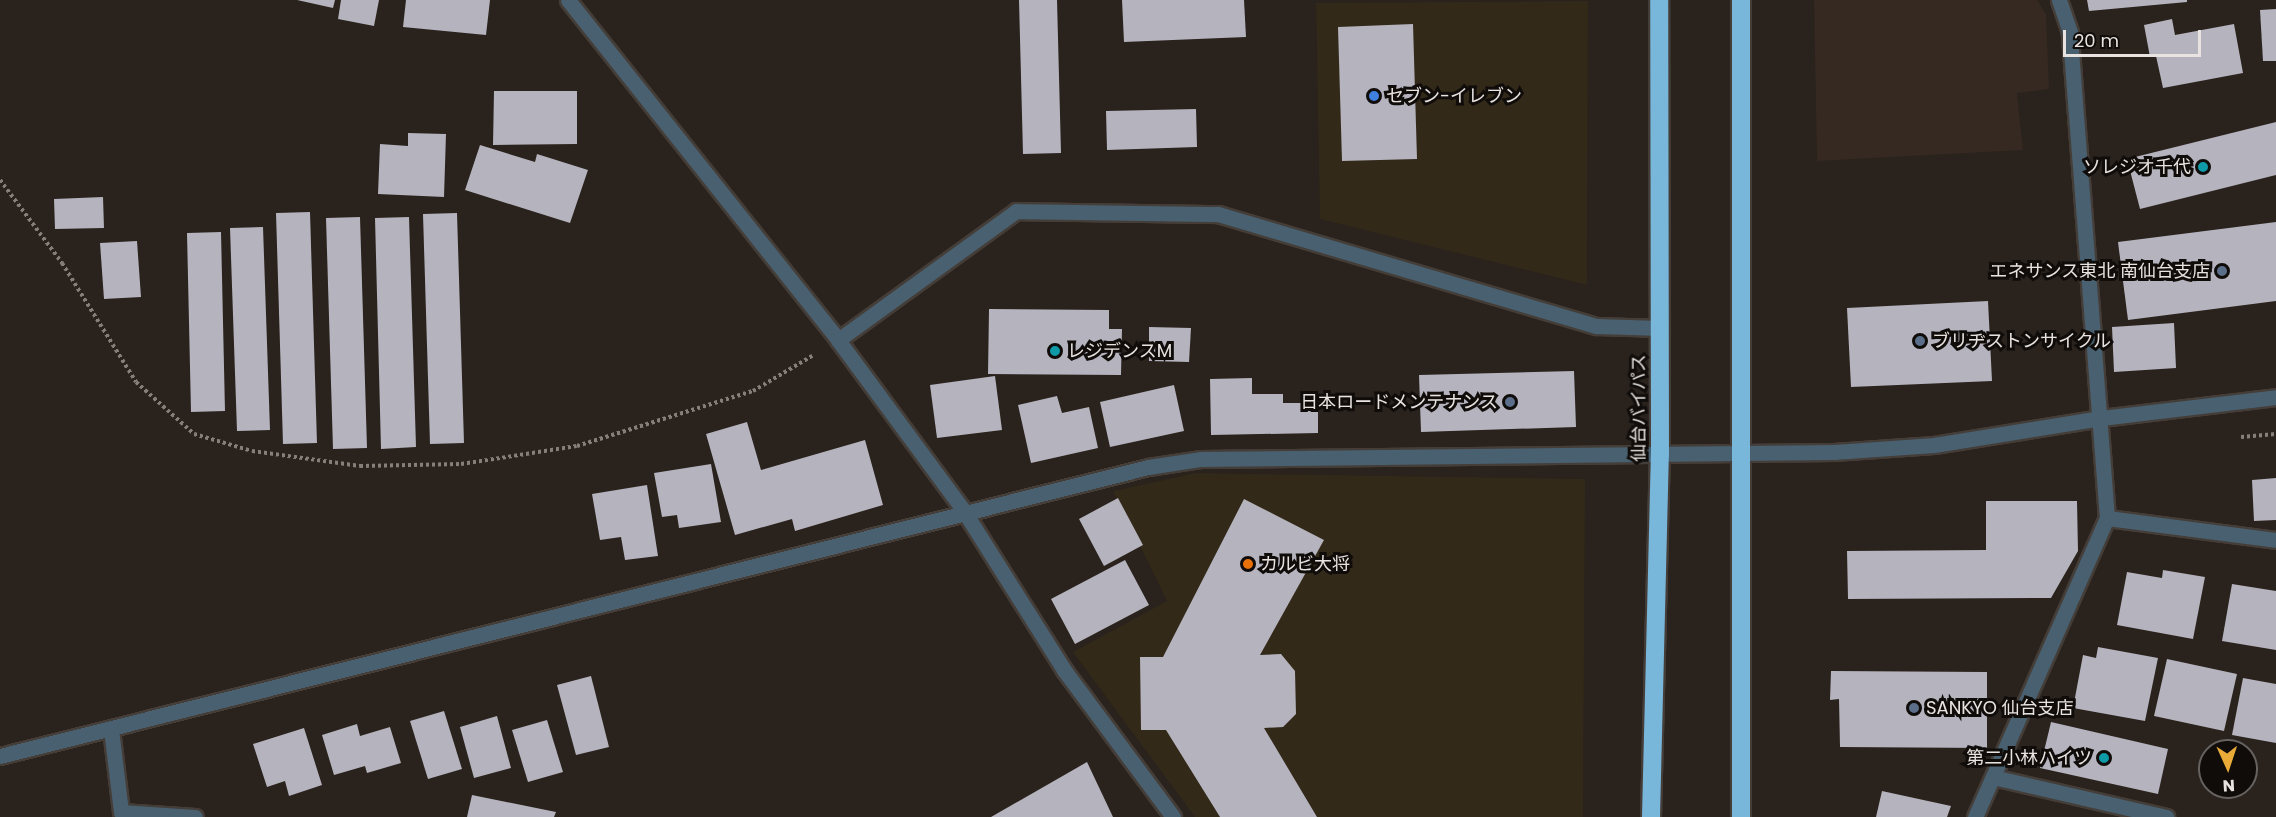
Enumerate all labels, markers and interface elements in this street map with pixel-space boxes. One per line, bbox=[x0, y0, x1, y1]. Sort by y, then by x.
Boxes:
scale bar bbox=[2066, 18, 2204, 56]
text: 20 m bbox=[2074, 28, 2119, 53]
place label: セブン-イレブン bbox=[1386, 85, 1522, 107]
marker: セブン-イレブン bbox=[1367, 89, 1381, 103]
place label: ソレジオ千代 bbox=[2083, 156, 2191, 178]
marker: ソレジオ千代 bbox=[2196, 160, 2210, 174]
place label: エネサンス東北 南仙台支店 bbox=[1989, 260, 2210, 282]
marker: エネサンス東北 南仙台支店 bbox=[2215, 264, 2229, 278]
place label: ブリヂストンサイクル bbox=[1932, 330, 2112, 352]
marker: ブリヂストンサイクル bbox=[1913, 334, 1927, 348]
place label: レジデンスM bbox=[1067, 340, 1172, 362]
marker: レジデンスM bbox=[1048, 344, 1062, 358]
street label: 仙台バイパス bbox=[1628, 354, 1650, 462]
place label: 日本ロードメンテナンス bbox=[1300, 391, 1498, 413]
marker: 日本ロードメンテナンス bbox=[1503, 395, 1517, 409]
place label: カルビ大将 bbox=[1260, 553, 1350, 575]
marker: カルビ大将 bbox=[1241, 557, 1255, 571]
place label: SANKYO 仙台支店 bbox=[1926, 697, 2074, 719]
marker: SANKYO 仙台支店 bbox=[1907, 701, 1921, 715]
north arrow bbox=[2198, 739, 2258, 799]
place label: 第二小林ハイツ bbox=[1966, 747, 2092, 769]
marker: 第二小林ハイツ bbox=[2097, 751, 2111, 765]
text: N bbox=[2222, 774, 2235, 797]

